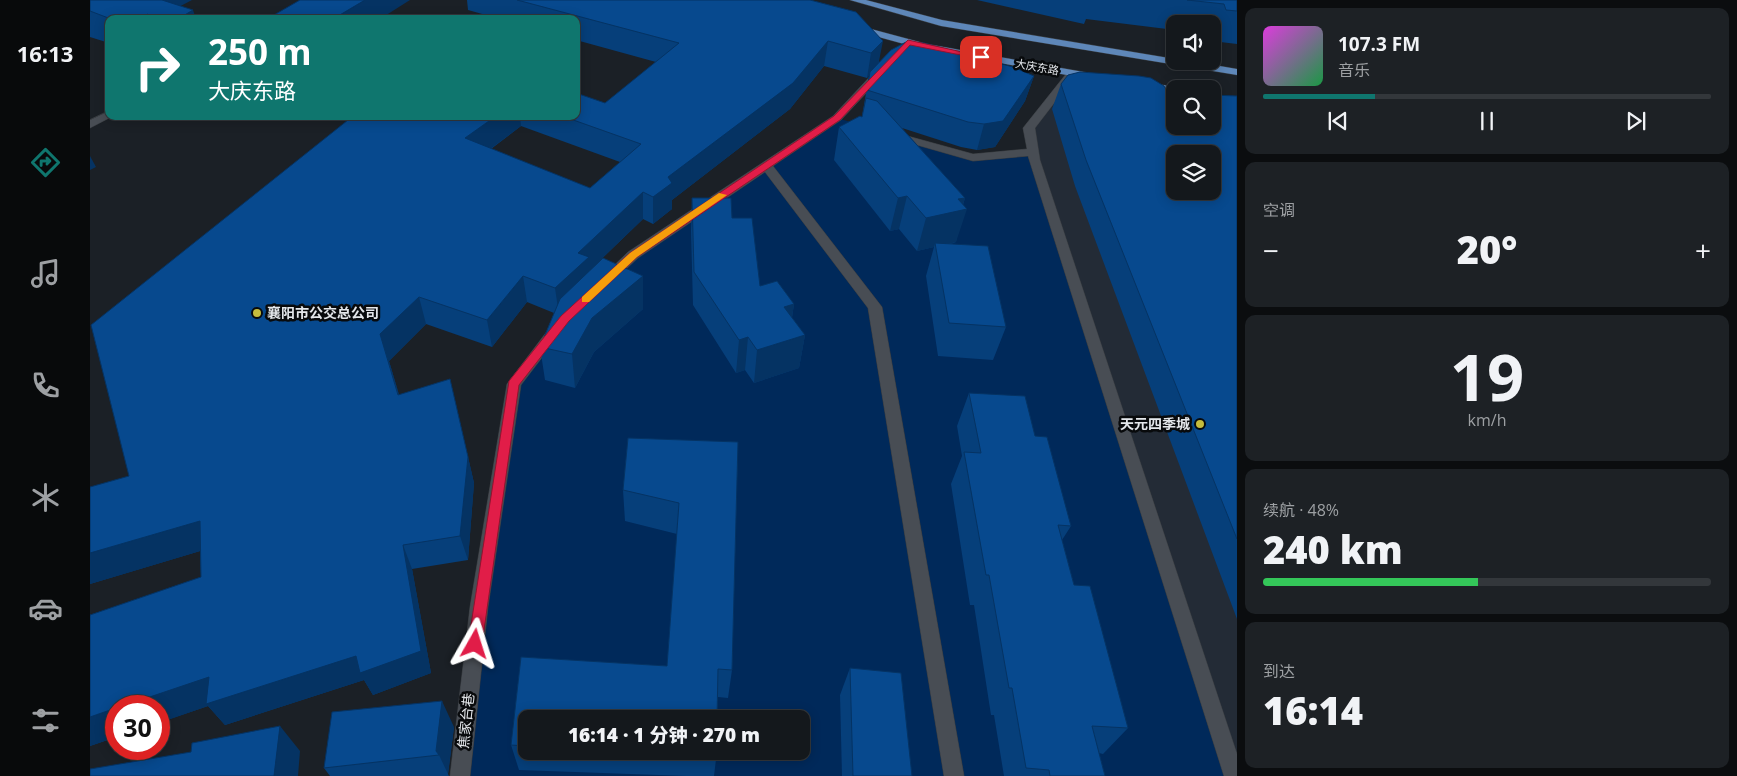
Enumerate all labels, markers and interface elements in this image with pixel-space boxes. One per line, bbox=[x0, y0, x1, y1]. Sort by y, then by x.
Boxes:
map controls bbox=[1166, 15, 1221, 200]
button: sound bbox=[1166, 15, 1221, 70]
text: 250 m bbox=[208, 28, 312, 75]
text: 107.3 FM bbox=[1338, 31, 1420, 57]
icon: right bbox=[125, 35, 190, 100]
pin bbox=[960, 36, 1002, 78]
text: 16:13 bbox=[17, 38, 73, 68]
icon: arrive bbox=[967, 43, 995, 71]
street label: 大庆东路 bbox=[1014, 55, 1060, 78]
text: 音乐 bbox=[1338, 59, 1370, 81]
text: 大庆东路 bbox=[208, 75, 296, 105]
button: search bbox=[1166, 80, 1221, 135]
icon: previous bbox=[1324, 107, 1352, 135]
icon: pause bbox=[1473, 107, 1501, 135]
icon: next bbox=[1622, 107, 1650, 135]
icon: directions bbox=[28, 145, 63, 180]
button: layers bbox=[1166, 145, 1221, 200]
text: 空调 bbox=[1263, 199, 1295, 221]
text: 20° bbox=[1457, 223, 1517, 275]
text: − bbox=[1263, 231, 1279, 269]
text: + bbox=[1695, 231, 1711, 269]
icon: music bbox=[28, 256, 63, 291]
place label: 襄阳市公交总公司 bbox=[267, 303, 379, 322]
marker: 襄阳市公交总公司 bbox=[251, 307, 263, 319]
text: 19 bbox=[1450, 332, 1524, 420]
icon: phone bbox=[28, 368, 63, 403]
text: km/h bbox=[1468, 409, 1506, 431]
place label: 天元四季城 bbox=[1120, 414, 1190, 433]
marker: 天元四季城 bbox=[1194, 418, 1206, 430]
icon: climate bbox=[28, 480, 63, 515]
text: 续航 · 48% bbox=[1263, 499, 1339, 521]
text: 240 km bbox=[1263, 523, 1403, 575]
icon: car bbox=[28, 591, 63, 626]
position arrow bbox=[448, 617, 500, 669]
text: 到达 bbox=[1263, 660, 1295, 682]
text: 16:14 bbox=[1263, 684, 1363, 736]
street label: 焦家台巷 bbox=[453, 692, 478, 750]
speed limit sign: 30 bbox=[105, 695, 170, 760]
icon: filters bbox=[28, 703, 63, 738]
text: 16:14 · 1 分钟 · 270 m bbox=[568, 722, 760, 748]

